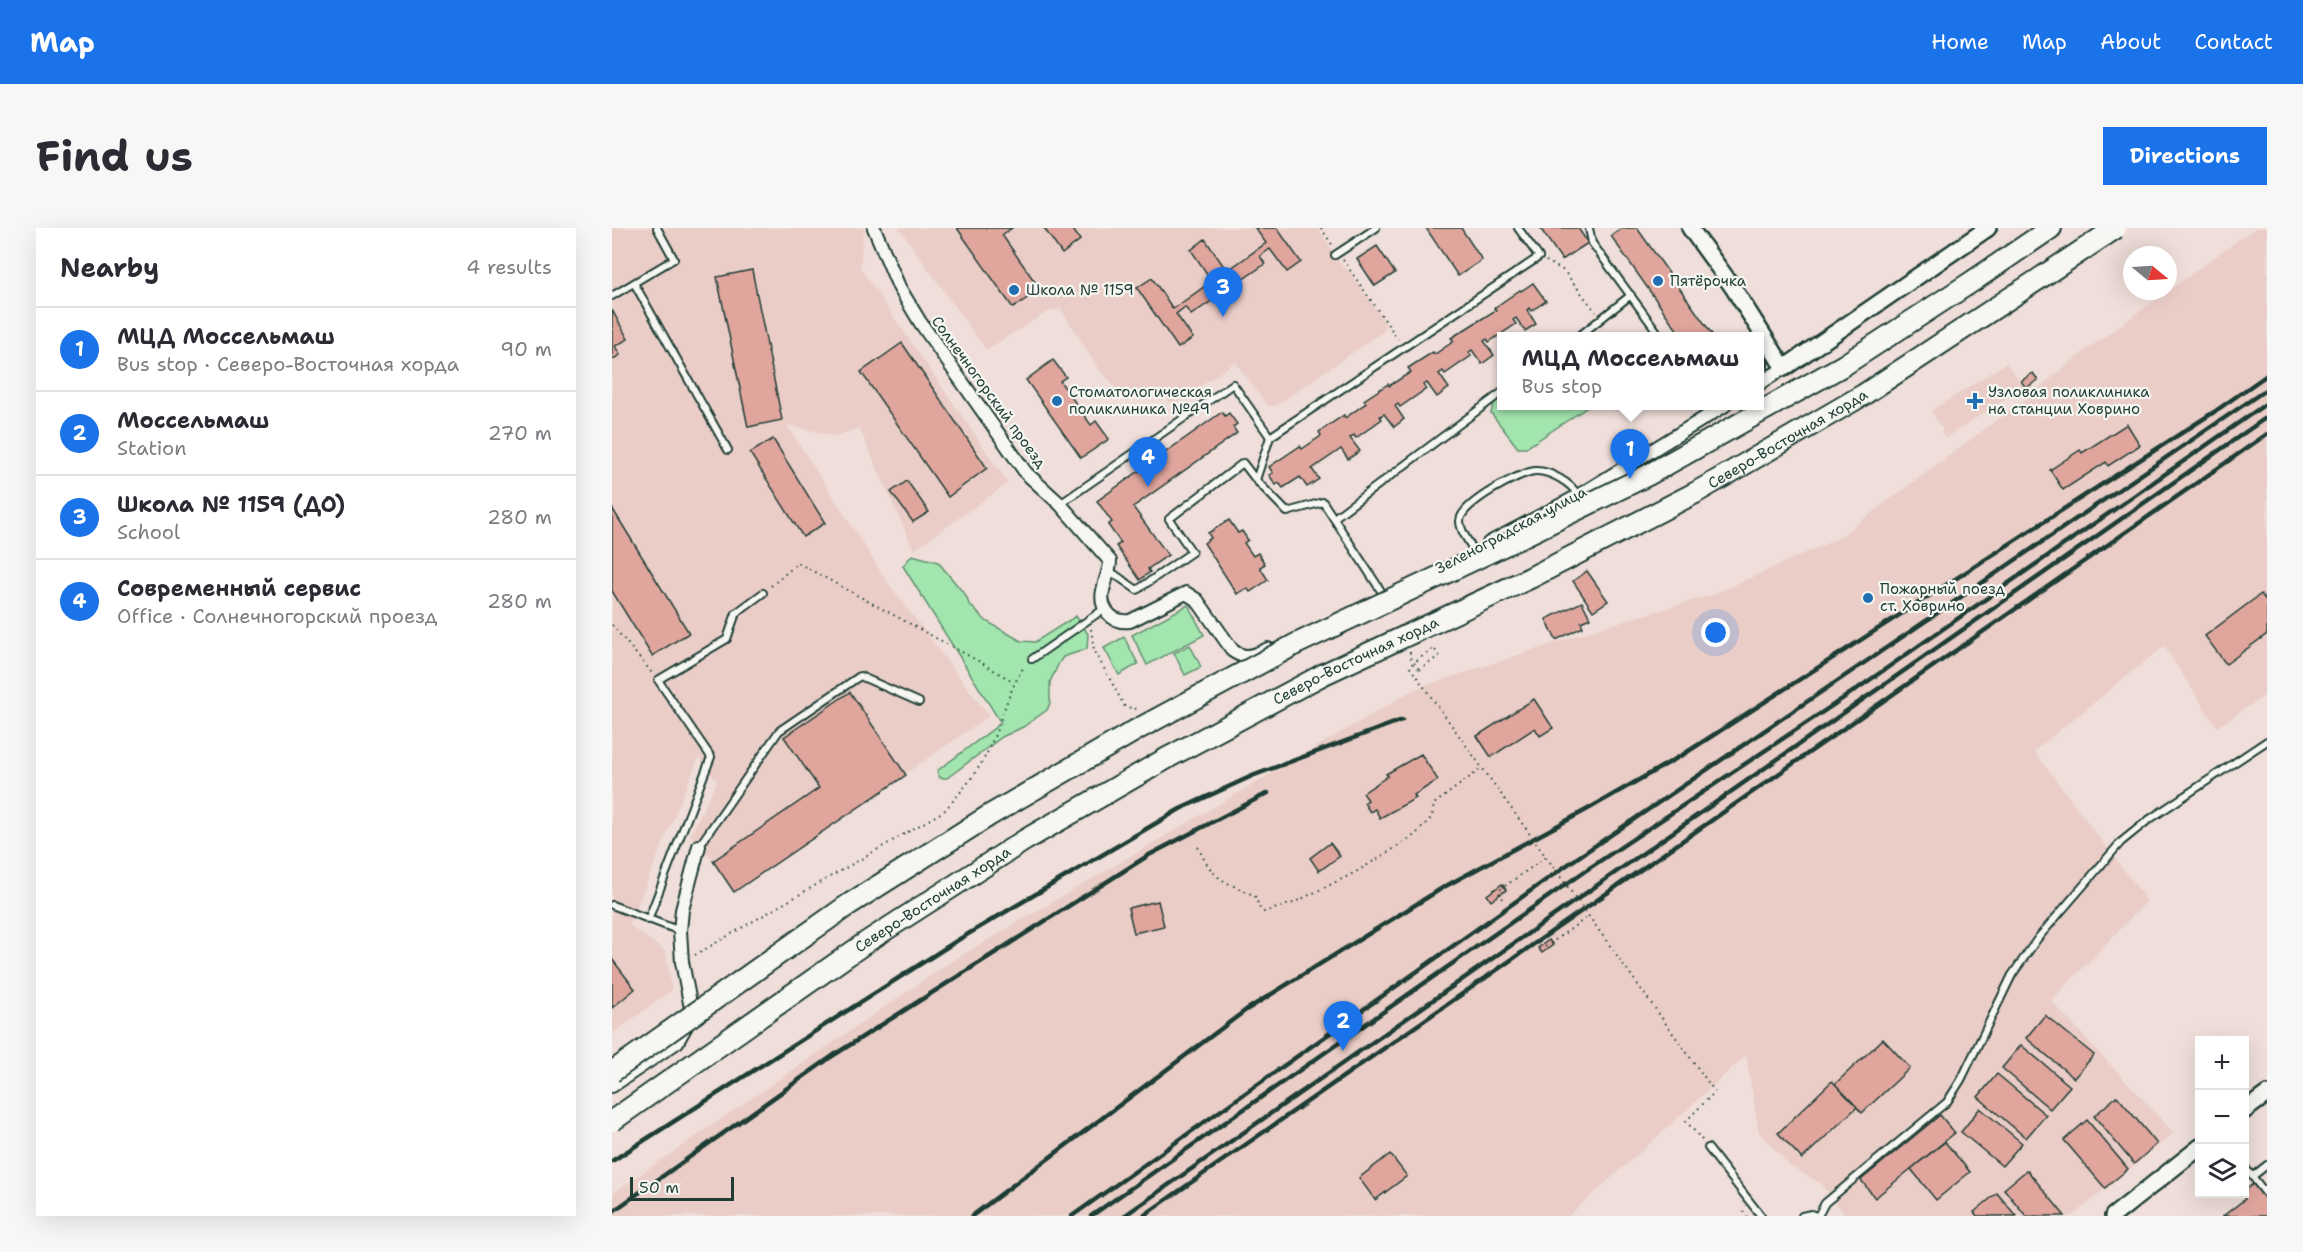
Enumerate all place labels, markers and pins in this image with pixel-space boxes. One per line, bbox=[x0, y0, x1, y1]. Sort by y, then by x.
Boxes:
pin: 3 bbox=[1204, 268, 1242, 317]
place label: Пятёрочка bbox=[1670, 271, 1747, 291]
marker: Пятёрочка bbox=[1651, 274, 1665, 288]
place label: Школа № 1159 bbox=[1026, 280, 1134, 300]
marker: Школа № 1159 bbox=[1007, 283, 1021, 297]
place label: Стоматологическая поликлиника №49 bbox=[1069, 382, 1212, 419]
place label: Узловая поликлиника на станции Ховрино bbox=[1988, 382, 2150, 419]
marker: Узловая поликлиника на станции Ховрино bbox=[1966, 392, 1984, 410]
marker: Стоматологическая поликлиника №49 bbox=[1050, 394, 1064, 408]
pin: 1 bbox=[1610, 430, 1650, 479]
pin: 4 bbox=[1128, 438, 1168, 487]
place label: Пожарный поезд ст. Ховрино bbox=[1880, 579, 2006, 616]
marker: Пожарный поезд ст. Ховрино bbox=[1861, 591, 1875, 605]
pin: 2 bbox=[1324, 1002, 1362, 1051]

